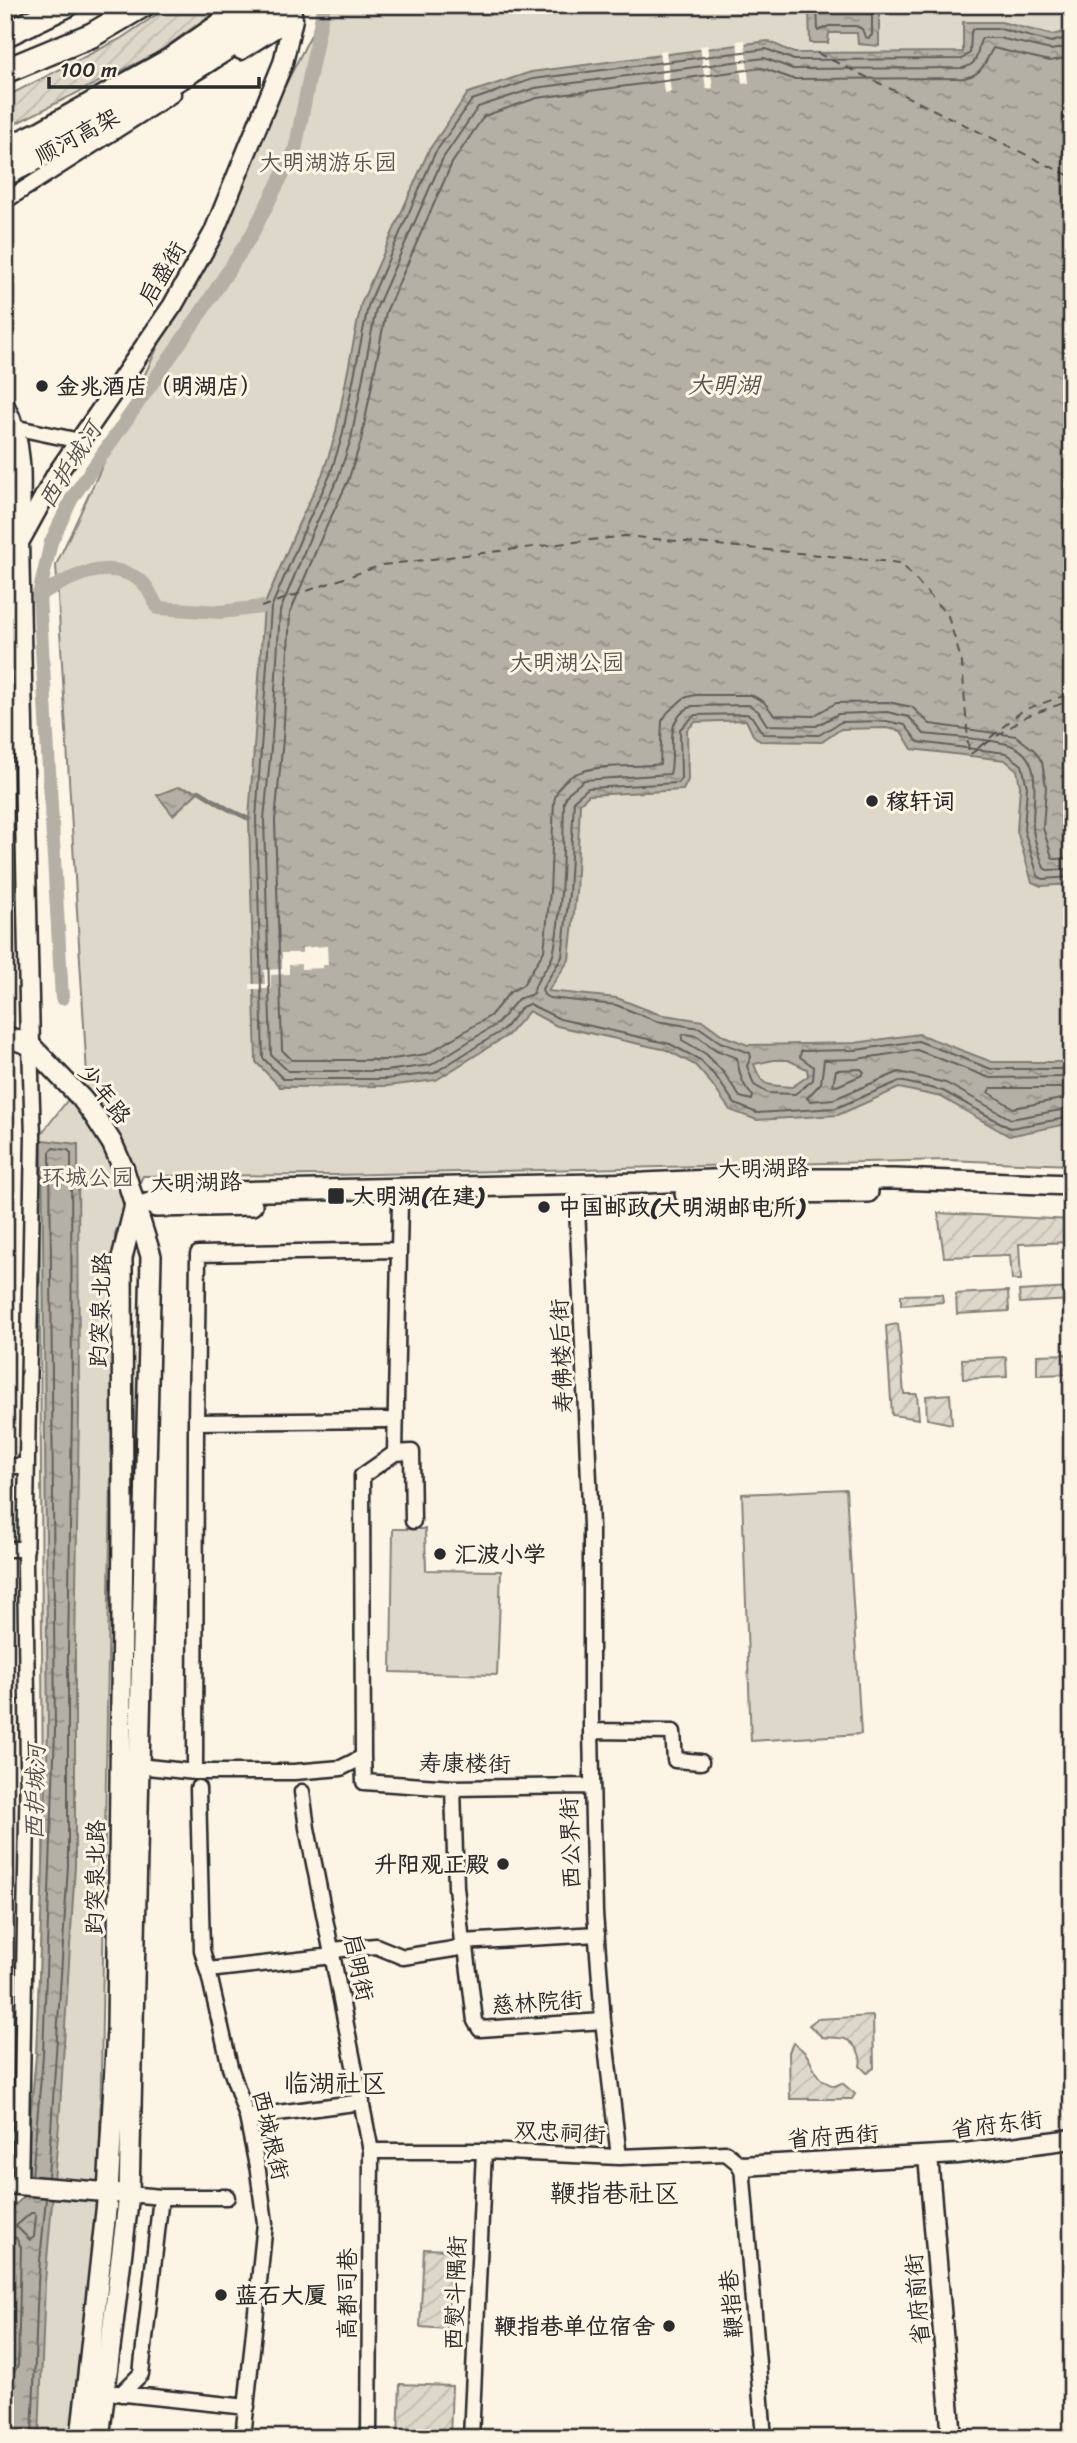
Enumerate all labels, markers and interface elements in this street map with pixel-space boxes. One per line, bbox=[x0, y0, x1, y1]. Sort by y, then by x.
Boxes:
scale bar bbox=[49, 46, 259, 90]
text: 100 m bbox=[60, 51, 117, 89]
street label: 顺河高架 bbox=[27, 97, 127, 176]
park label: 大明湖游乐园 bbox=[259, 142, 397, 183]
street label: 启盛街 bbox=[127, 233, 198, 313]
water label: 大明湖 bbox=[688, 364, 763, 406]
place label: 金兆酒店（明湖店） bbox=[56, 366, 263, 407]
marker: 金兆酒店（明湖店） bbox=[34, 378, 50, 394]
water label: 西护城河 bbox=[27, 410, 115, 517]
park label: 大明湖公园 bbox=[510, 642, 625, 683]
place label: 稼轩词 bbox=[886, 781, 955, 822]
marker: 稼轩词 bbox=[864, 793, 880, 809]
street label: 少年路 bbox=[67, 1055, 142, 1134]
street label: 大明湖路 bbox=[717, 1147, 809, 1190]
park label: 环城公园 bbox=[42, 1157, 134, 1198]
street label: 大明湖路 bbox=[150, 1161, 242, 1204]
place label: 大明湖(在建) bbox=[352, 1176, 485, 1217]
marker: 大明湖(在建) bbox=[326, 1186, 346, 1206]
place label: 中国邮政(大明湖邮电所) bbox=[558, 1187, 806, 1228]
marker: 中国邮政(大明湖邮电所) bbox=[536, 1199, 552, 1215]
street label: 趵突泉北路 bbox=[78, 1252, 123, 1368]
street label: 寿佛楼后街 bbox=[539, 1298, 584, 1414]
place label: 汇波小学 bbox=[454, 1534, 546, 1575]
marker: 汇波小学 bbox=[432, 1546, 448, 1562]
water label: 西护城河 bbox=[13, 1740, 57, 1840]
street label: 寿康楼街 bbox=[419, 1742, 511, 1785]
street label: 西公界街 bbox=[548, 1796, 593, 1890]
street label: 趵突泉北路 bbox=[74, 1819, 117, 1935]
place label: 升阳观正殿 bbox=[374, 1844, 489, 1885]
marker: 升阳观正殿 bbox=[495, 1856, 511, 1872]
street label: 启明街 bbox=[331, 1929, 386, 2005]
street label: 慈林院街 bbox=[490, 1979, 584, 2026]
district label: 临湖社区 bbox=[283, 2060, 387, 2106]
street label: 西城根街 bbox=[240, 2086, 301, 2185]
street label: 省府东街 bbox=[949, 2099, 1045, 2150]
street label: 双忠祠街 bbox=[513, 2110, 607, 2155]
street label: 省府西街 bbox=[786, 2113, 880, 2160]
district label: 鞭指巷社区 bbox=[550, 2170, 680, 2216]
street label: 西熨斗隅街 bbox=[433, 2235, 478, 2351]
street label: 高都司巷 bbox=[327, 2247, 368, 2340]
street label: 省府前街 bbox=[893, 2251, 942, 2347]
street label: 鞭指巷 bbox=[708, 2267, 755, 2340]
place label: 蓝石大厦 bbox=[235, 2275, 327, 2316]
marker: 蓝石大厦 bbox=[213, 2287, 229, 2303]
place label: 鞭指巷单位宿舍 bbox=[494, 2306, 655, 2347]
marker: 鞭指巷单位宿舍 bbox=[661, 2318, 677, 2334]

